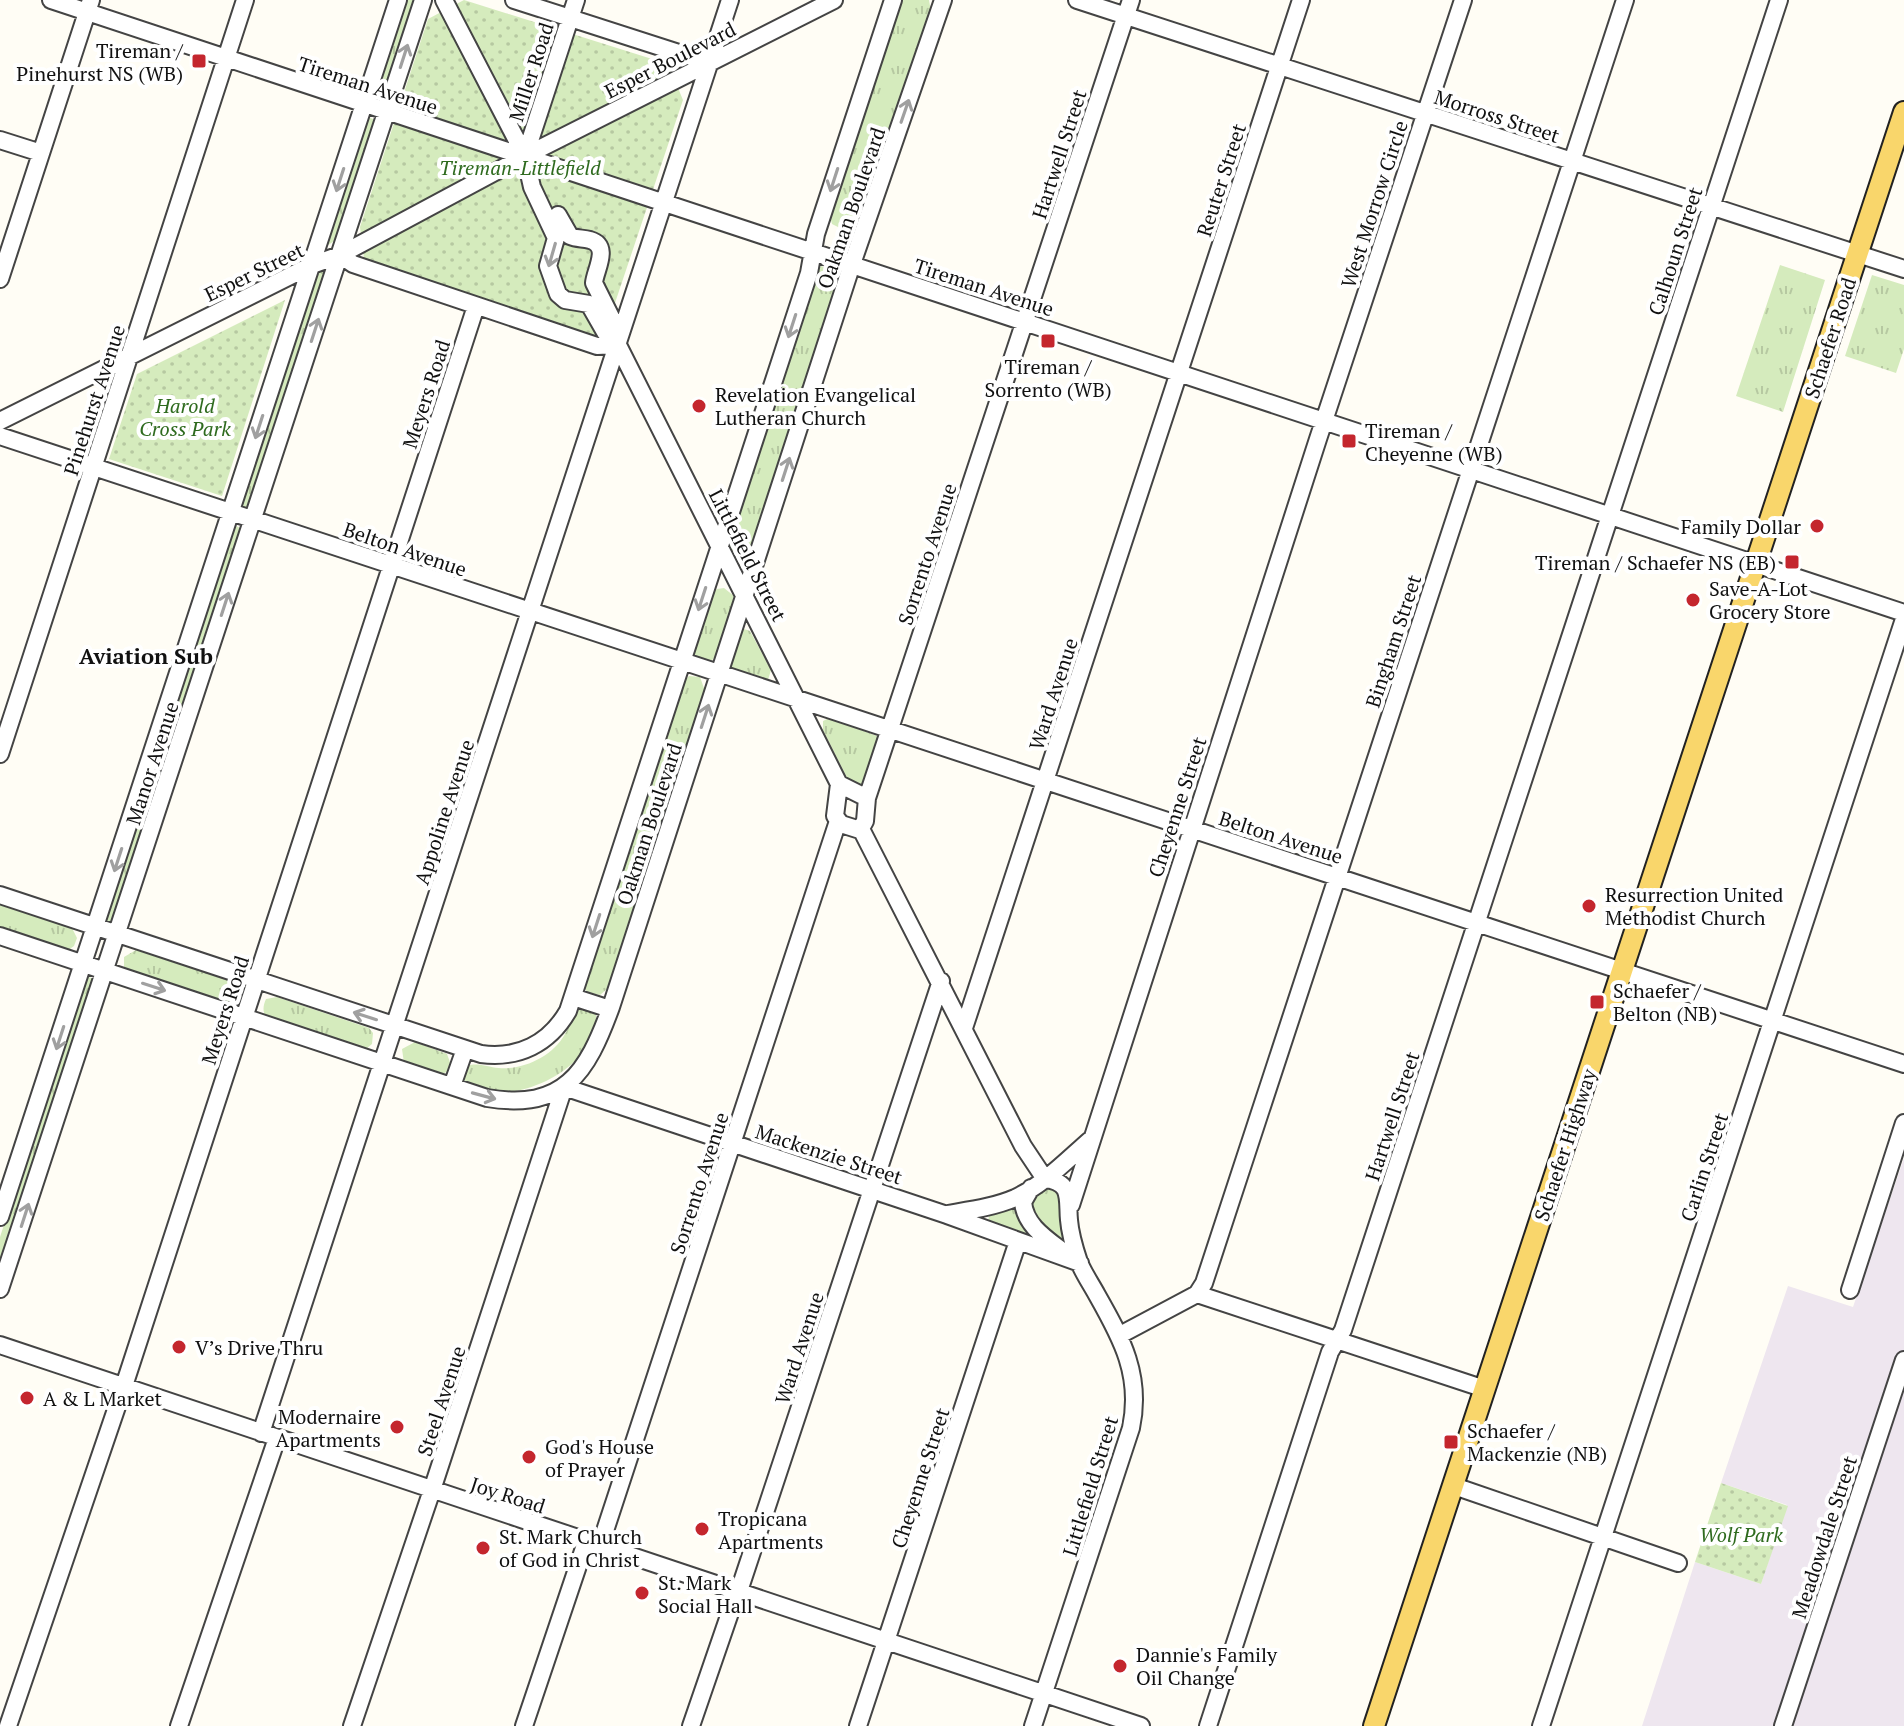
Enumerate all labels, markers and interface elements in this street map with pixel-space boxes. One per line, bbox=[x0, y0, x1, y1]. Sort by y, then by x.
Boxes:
street label: Esper Boulevard bbox=[600, 15, 740, 105]
street label: Miller Road bbox=[502, 19, 560, 125]
place label: Tireman / Pinehurst NS (WB) bbox=[16, 37, 184, 87]
one-way arrow bbox=[398, 44, 413, 69]
street label: Tireman Avenue bbox=[295, 50, 441, 120]
marker: Tireman / Pinehurst NS (WB) bbox=[190, 52, 208, 70]
street label: Morross Street bbox=[1431, 83, 1564, 149]
street label: Hartwell Street bbox=[1025, 85, 1093, 222]
one-way arrow bbox=[899, 99, 914, 124]
street label: West Morrow Circle bbox=[1334, 117, 1414, 291]
street label: Reuter Street bbox=[1190, 120, 1252, 240]
street label: Oakman Boulevard bbox=[811, 124, 891, 292]
park label: Tireman-Littlefield bbox=[439, 154, 601, 181]
one-way arrow bbox=[332, 166, 347, 192]
one-way arrow bbox=[825, 168, 840, 193]
street label: Calhoun Street bbox=[1642, 183, 1709, 319]
street label: Esper Street bbox=[200, 236, 309, 308]
one-way arrow bbox=[544, 242, 558, 267]
street label: Tireman Avenue bbox=[911, 252, 1057, 322]
street label: Schaefer Road bbox=[1798, 274, 1862, 402]
one-way arrow bbox=[783, 313, 798, 338]
one-way arrow bbox=[308, 318, 323, 343]
street label: Pinehurst Avenue bbox=[57, 321, 131, 479]
marker: Tireman / Sorrento (WB) bbox=[1039, 332, 1057, 350]
street label: Meyers Road bbox=[396, 336, 456, 452]
place label: Tireman / Sorrento (WB) bbox=[984, 353, 1112, 403]
place label: Revelation Evangelical Lutheran Church bbox=[715, 381, 916, 431]
park label: Harold Cross Park bbox=[139, 392, 231, 442]
marker: Revelation Evangelical Lutheran Church bbox=[690, 397, 708, 415]
one-way arrow bbox=[251, 414, 266, 439]
place label: Tireman / Cheyenne (WB) bbox=[1365, 417, 1503, 467]
marker: Tireman / Cheyenne (WB) bbox=[1340, 432, 1358, 450]
one-way arrow bbox=[779, 456, 794, 482]
street label: Sorrento Avenue bbox=[891, 480, 963, 628]
street label: Littlefield Street bbox=[703, 484, 793, 626]
place label: Family Dollar bbox=[1681, 513, 1801, 540]
street label: Belton Avenue bbox=[340, 515, 470, 583]
marker: Family Dollar bbox=[1808, 517, 1826, 535]
place label: Tireman / Schaefer NS (EB) bbox=[1535, 549, 1776, 576]
marker: Tireman / Schaefer NS (EB) bbox=[1783, 553, 1801, 571]
street label: Bingham Street bbox=[1359, 571, 1427, 711]
place label: Save-A-Lot Grocery Store bbox=[1709, 575, 1830, 625]
one-way arrow bbox=[694, 586, 709, 612]
marker: Save-A-Lot Grocery Store bbox=[1684, 591, 1702, 609]
one-way arrow bbox=[219, 592, 234, 617]
street label: Ward Avenue bbox=[1022, 635, 1084, 753]
district label: Aviation Sub bbox=[79, 641, 213, 670]
street label: Manor Avenue bbox=[119, 698, 185, 828]
one-way arrow bbox=[698, 703, 713, 729]
street label: Cheyenne Street bbox=[1142, 733, 1213, 881]
street label: Appoline Avenue bbox=[408, 736, 480, 888]
street label: Oakman Boulevard bbox=[610, 740, 688, 908]
street label: Belton Avenue bbox=[1216, 804, 1346, 870]
one-way arrow bbox=[109, 848, 124, 873]
place label: Resurrection United Methodist Church bbox=[1605, 881, 1783, 931]
marker: Resurrection United Methodist Church bbox=[1580, 897, 1598, 915]
one-way arrow bbox=[587, 914, 602, 939]
street label: Meyers Road bbox=[195, 952, 255, 1068]
place label: Schaefer / Belton (NB) bbox=[1613, 977, 1717, 1027]
one-way arrow bbox=[141, 981, 166, 995]
marker: Schaefer / Belton (NB) bbox=[1588, 993, 1606, 1011]
one-way arrow bbox=[352, 1007, 377, 1022]
one-way arrow bbox=[51, 1025, 66, 1050]
street label: Hartwell Street bbox=[1358, 1047, 1426, 1184]
street label: Schaefer Highway bbox=[1528, 1065, 1603, 1225]
one-way arrow bbox=[471, 1089, 497, 1104]
street label: Sorrento Avenue bbox=[663, 1109, 735, 1257]
street label: Carlin Street bbox=[1674, 1109, 1734, 1225]
street label: Mackenzie Street bbox=[752, 1118, 906, 1191]
one-way arrow bbox=[19, 1203, 34, 1228]
street label: Ward Avenue bbox=[768, 1289, 830, 1407]
place label: V’s Drive Thru bbox=[195, 1334, 323, 1361]
marker: V’s Drive Thru bbox=[170, 1338, 188, 1356]
street label: Steel Avenue bbox=[411, 1342, 471, 1460]
place label: A & L Market bbox=[43, 1385, 162, 1412]
marker: A & L Market bbox=[18, 1389, 36, 1407]
place label: Modernaire Apartments bbox=[276, 1403, 381, 1453]
street label: Cheyenne Street bbox=[885, 1404, 956, 1552]
street label: Littlefield Street bbox=[1056, 1412, 1124, 1559]
place label: Schaefer / Mackenzie (NB) bbox=[1467, 1417, 1607, 1467]
marker: Modernaire Apartments bbox=[388, 1418, 406, 1436]
place label: God's House of Prayer bbox=[545, 1433, 654, 1483]
marker: Schaefer / Mackenzie (NB) bbox=[1442, 1433, 1460, 1451]
marker: God's House of Prayer bbox=[520, 1448, 538, 1466]
street label: Meadowdale Street bbox=[1785, 1452, 1863, 1622]
street label: Joy Road bbox=[467, 1470, 549, 1520]
place label: Tropicana Apartments bbox=[718, 1505, 823, 1555]
marker: Tropicana Apartments bbox=[693, 1520, 711, 1538]
park label: Wolf Park bbox=[1699, 1521, 1783, 1548]
place label: St. Mark Church of God in Christ bbox=[499, 1523, 642, 1573]
marker: St. Mark Church of God in Christ bbox=[474, 1539, 492, 1557]
place label: St. Mark Social Hall bbox=[658, 1569, 753, 1619]
marker: St. Mark Social Hall bbox=[633, 1584, 651, 1602]
place label: Dannie's Family Oil Change bbox=[1136, 1641, 1278, 1691]
marker: Dannie's Family Oil Change bbox=[1111, 1657, 1129, 1675]

